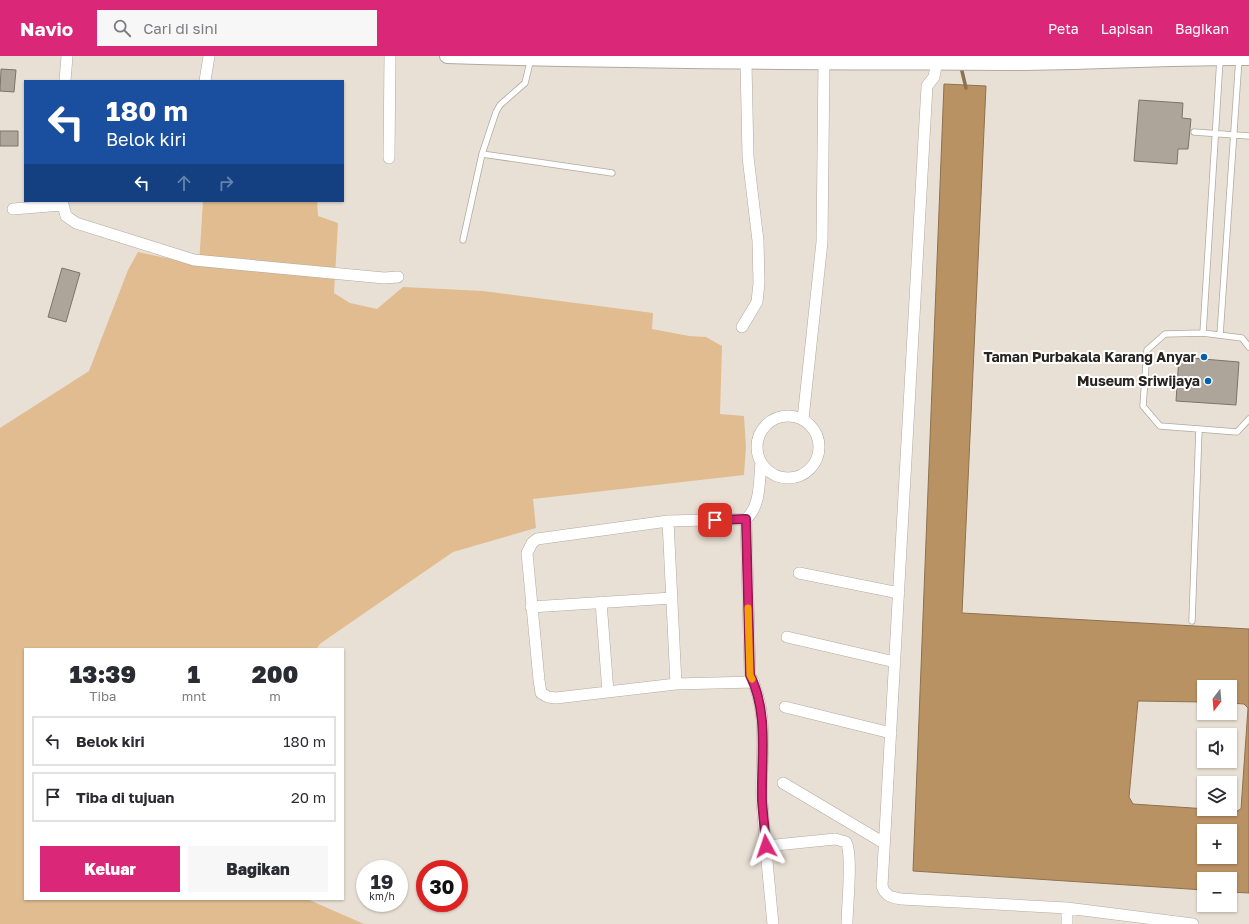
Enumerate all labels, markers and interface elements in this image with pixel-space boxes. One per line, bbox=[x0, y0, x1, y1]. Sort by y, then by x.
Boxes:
search box bbox=[97, 10, 377, 46]
text: Navio bbox=[20, 17, 73, 40]
icon: search bbox=[111, 17, 133, 39]
text: Cari di sini bbox=[143, 19, 218, 37]
text: Peta bbox=[1048, 20, 1079, 37]
text: Lapisan bbox=[1101, 20, 1153, 37]
text: Bagikan bbox=[1175, 20, 1229, 37]
text: 180 m bbox=[106, 94, 188, 127]
icon: left bbox=[40, 96, 92, 148]
text: Belok kiri bbox=[106, 128, 186, 150]
icon: left bbox=[131, 172, 153, 194]
icon: ahead bbox=[173, 172, 195, 194]
icon: right bbox=[215, 172, 237, 194]
place label: Taman Purbakala Karang Anyar bbox=[983, 348, 1197, 365]
marker: Taman Purbakala Karang Anyar bbox=[1199, 352, 1209, 362]
place label: Museum Sriwijaya bbox=[1077, 372, 1200, 389]
marker: Museum Sriwijaya bbox=[1203, 376, 1213, 386]
pin bbox=[698, 503, 732, 537]
icon: arrive bbox=[704, 509, 726, 531]
text: 13:39 bbox=[70, 659, 136, 688]
text: 1 bbox=[188, 659, 200, 688]
text: 200 bbox=[252, 659, 298, 688]
north arrow bbox=[1197, 680, 1237, 720]
map controls bbox=[1197, 680, 1237, 912]
text: Tiba bbox=[89, 688, 116, 704]
text: mnt bbox=[182, 688, 206, 704]
text: m bbox=[269, 688, 281, 704]
button: sound bbox=[1197, 728, 1237, 768]
icon: left bbox=[42, 730, 64, 752]
text: Belok kiri bbox=[76, 732, 145, 750]
text: 180 m bbox=[283, 732, 326, 750]
button: layers bbox=[1197, 776, 1237, 816]
icon: arrive bbox=[42, 786, 64, 808]
text: Tiba di tujuan bbox=[76, 788, 174, 806]
text: 20 m bbox=[291, 788, 326, 806]
button: + bbox=[1197, 824, 1237, 864]
position arrow bbox=[745, 825, 787, 867]
button: Keluar bbox=[40, 846, 180, 892]
button: Bagikan bbox=[188, 846, 328, 892]
speed limit sign: 30 bbox=[416, 860, 468, 912]
text: 19 bbox=[370, 869, 393, 893]
button: − bbox=[1197, 872, 1237, 912]
text: km/h bbox=[369, 890, 395, 902]

